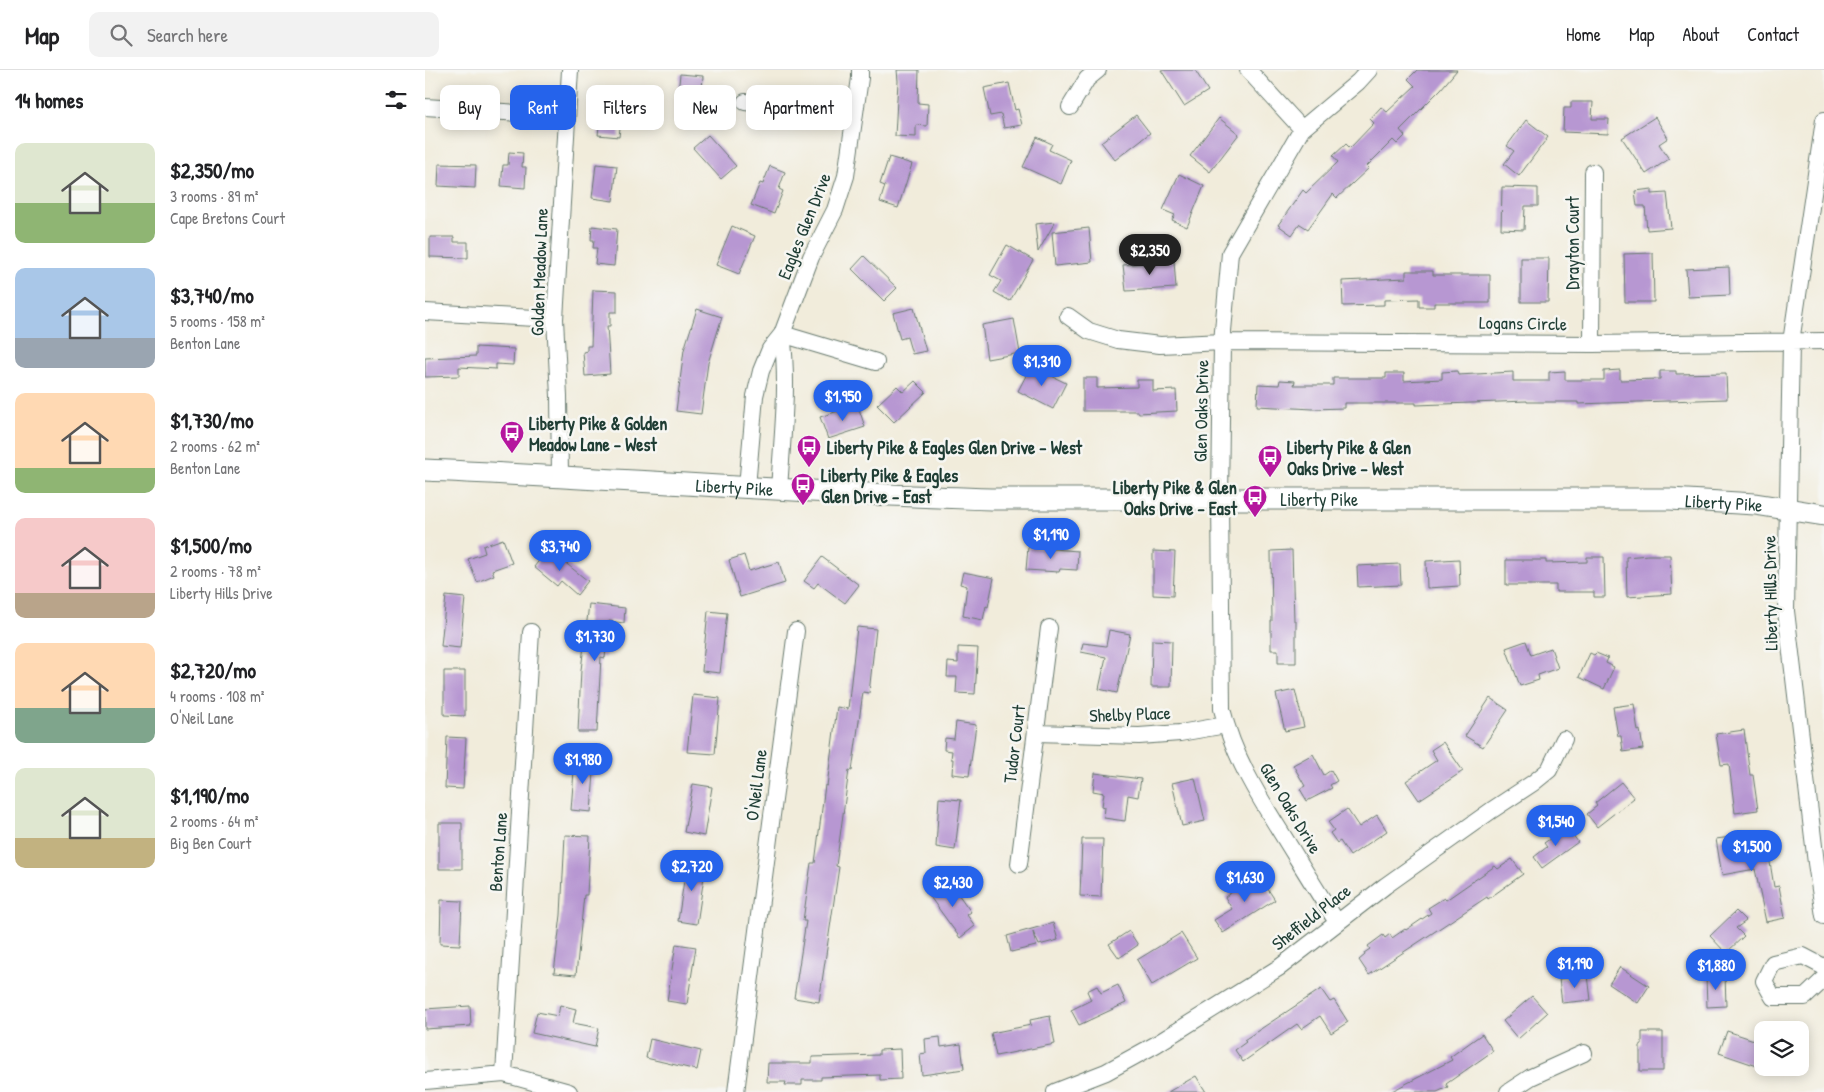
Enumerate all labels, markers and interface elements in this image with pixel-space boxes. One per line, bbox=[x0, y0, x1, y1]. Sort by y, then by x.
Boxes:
search box bbox=[89, 12, 439, 57]
text: Map bbox=[25, 19, 59, 51]
icon: search bbox=[107, 21, 135, 49]
text: Search here bbox=[147, 22, 228, 48]
text: Home bbox=[1566, 22, 1601, 47]
text: Map bbox=[1629, 22, 1654, 47]
text: About bbox=[1682, 22, 1719, 47]
text: Contact bbox=[1747, 22, 1799, 47]
chip: Buy bbox=[440, 85, 500, 130]
chip: Rent bbox=[510, 85, 576, 130]
chip: Filters bbox=[586, 85, 664, 130]
chip: New bbox=[674, 85, 736, 130]
chip: Apartment bbox=[746, 85, 852, 130]
text: 14 homes bbox=[15, 86, 83, 115]
icon: filters bbox=[382, 86, 410, 114]
text: $2,350/mo bbox=[170, 156, 254, 185]
icon: home bbox=[55, 163, 115, 223]
street label: Eagles Glen Drive bbox=[771, 169, 837, 283]
text: 3 rooms · 89 m² bbox=[170, 185, 259, 207]
street label: Drayton Court bbox=[1560, 196, 1585, 290]
text: Cape Bretons Court bbox=[170, 207, 285, 229]
street label: Golden Meadow Lane bbox=[524, 208, 554, 336]
pin: $2,350 bbox=[1109, 234, 1191, 276]
text: $2,350 bbox=[1130, 239, 1170, 261]
text: $3,740/mo bbox=[170, 281, 254, 310]
icon: home bbox=[55, 288, 115, 348]
text: 5 rooms · 158 m² bbox=[170, 310, 265, 332]
street label: Logans Circle bbox=[1479, 310, 1567, 336]
text: Benton Lane bbox=[170, 332, 240, 354]
pin: $1,310 bbox=[1001, 344, 1083, 387]
text: $1,310 bbox=[1023, 350, 1061, 372]
street label: Glen Oaks Drive bbox=[1188, 360, 1214, 462]
pin: $1,950 bbox=[802, 380, 884, 422]
text: $1,950 bbox=[825, 385, 861, 407]
text: $1,730/mo bbox=[170, 406, 253, 435]
place label: Liberty Pike & Golden Meadow Lane - West bbox=[529, 411, 667, 457]
icon: home bbox=[55, 413, 115, 473]
bus stop icon: Liberty Pike & Golden Meadow Lane - West bbox=[499, 420, 525, 454]
bus stop icon: Liberty Pike & Eagles Glen Drive - West bbox=[796, 434, 822, 468]
text: 2 rooms · 62 m² bbox=[170, 435, 260, 457]
place label: Liberty Pike & Eagles Glen Drive - West bbox=[827, 435, 1083, 461]
place label: Liberty Pike & Glen Oaks Drive - West bbox=[1287, 435, 1411, 481]
bus stop icon: Liberty Pike & Glen Oaks Drive - West bbox=[1257, 444, 1283, 478]
text: Benton Lane bbox=[170, 457, 240, 479]
place label: Liberty Pike & Eagles Glen Drive - East bbox=[821, 463, 958, 509]
street label: Liberty Pike bbox=[695, 472, 774, 501]
bus stop icon: Liberty Pike & Eagles Glen Drive - East bbox=[790, 472, 816, 506]
place label: Liberty Pike & Glen Oaks Drive - East bbox=[1113, 475, 1238, 521]
bus stop icon: Liberty Pike & Glen Oaks Drive - East bbox=[1242, 484, 1268, 518]
street label: Liberty Pike bbox=[1280, 487, 1358, 512]
street label: Liberty Pike bbox=[1685, 487, 1765, 518]
pin: $1,190 bbox=[1010, 518, 1092, 560]
text: $1,190 bbox=[1033, 523, 1069, 545]
pin: $3,740 bbox=[519, 530, 601, 572]
text: $1,500/mo bbox=[170, 531, 252, 560]
text: $3,740 bbox=[540, 535, 580, 557]
street label: Liberty Hills Drive bbox=[1756, 535, 1784, 651]
icon: home bbox=[55, 538, 115, 598]
text: 2 rooms · 78 m² bbox=[170, 560, 261, 582]
text: Liberty Hills Drive bbox=[170, 582, 273, 604]
pin: $1,730 bbox=[554, 620, 636, 662]
text: $1,730 bbox=[575, 625, 615, 647]
text: $2,720/mo bbox=[170, 656, 256, 685]
icon: home bbox=[55, 663, 115, 723]
text: 4 rooms · 108 m² bbox=[170, 685, 264, 707]
street label: Shelby Place bbox=[1089, 700, 1171, 728]
street label: Tudor Court bbox=[997, 703, 1031, 784]
text: O'Neil Lane bbox=[170, 707, 234, 729]
pin: $1,980 bbox=[542, 742, 624, 785]
text: $1,980 bbox=[564, 748, 602, 770]
street label: O'Neil Lane bbox=[739, 748, 773, 822]
street label: Glen Oaks Drive bbox=[1254, 758, 1328, 858]
text: $1,190/mo bbox=[170, 781, 249, 810]
icon: home bbox=[55, 788, 115, 848]
pin: $1,540 bbox=[1515, 804, 1597, 847]
text: 2 rooms · 64 m² bbox=[170, 810, 258, 832]
text: $1,540 bbox=[1537, 810, 1575, 832]
street label: Benton Lane bbox=[483, 812, 513, 892]
pin: $1,500 bbox=[1711, 830, 1793, 872]
text: Big Ben Court bbox=[170, 832, 251, 854]
text: $1,500 bbox=[1733, 835, 1771, 857]
pin: $2,720 bbox=[651, 850, 733, 892]
text: $2,720 bbox=[671, 855, 713, 877]
pin: $1,630 bbox=[1204, 860, 1286, 903]
pin: $2,430 bbox=[912, 866, 994, 908]
text: $1,630 bbox=[1226, 866, 1264, 888]
text: $2,430 bbox=[933, 871, 973, 893]
street label: Sheffield Place bbox=[1266, 878, 1356, 956]
pin: $1,190 bbox=[1534, 946, 1616, 989]
pin: $1,880 bbox=[1675, 948, 1757, 991]
text: $1,190 bbox=[1557, 952, 1593, 974]
text: $1,880 bbox=[1697, 954, 1735, 976]
map controls bbox=[1754, 1021, 1809, 1076]
button: layers bbox=[1754, 1021, 1809, 1076]

